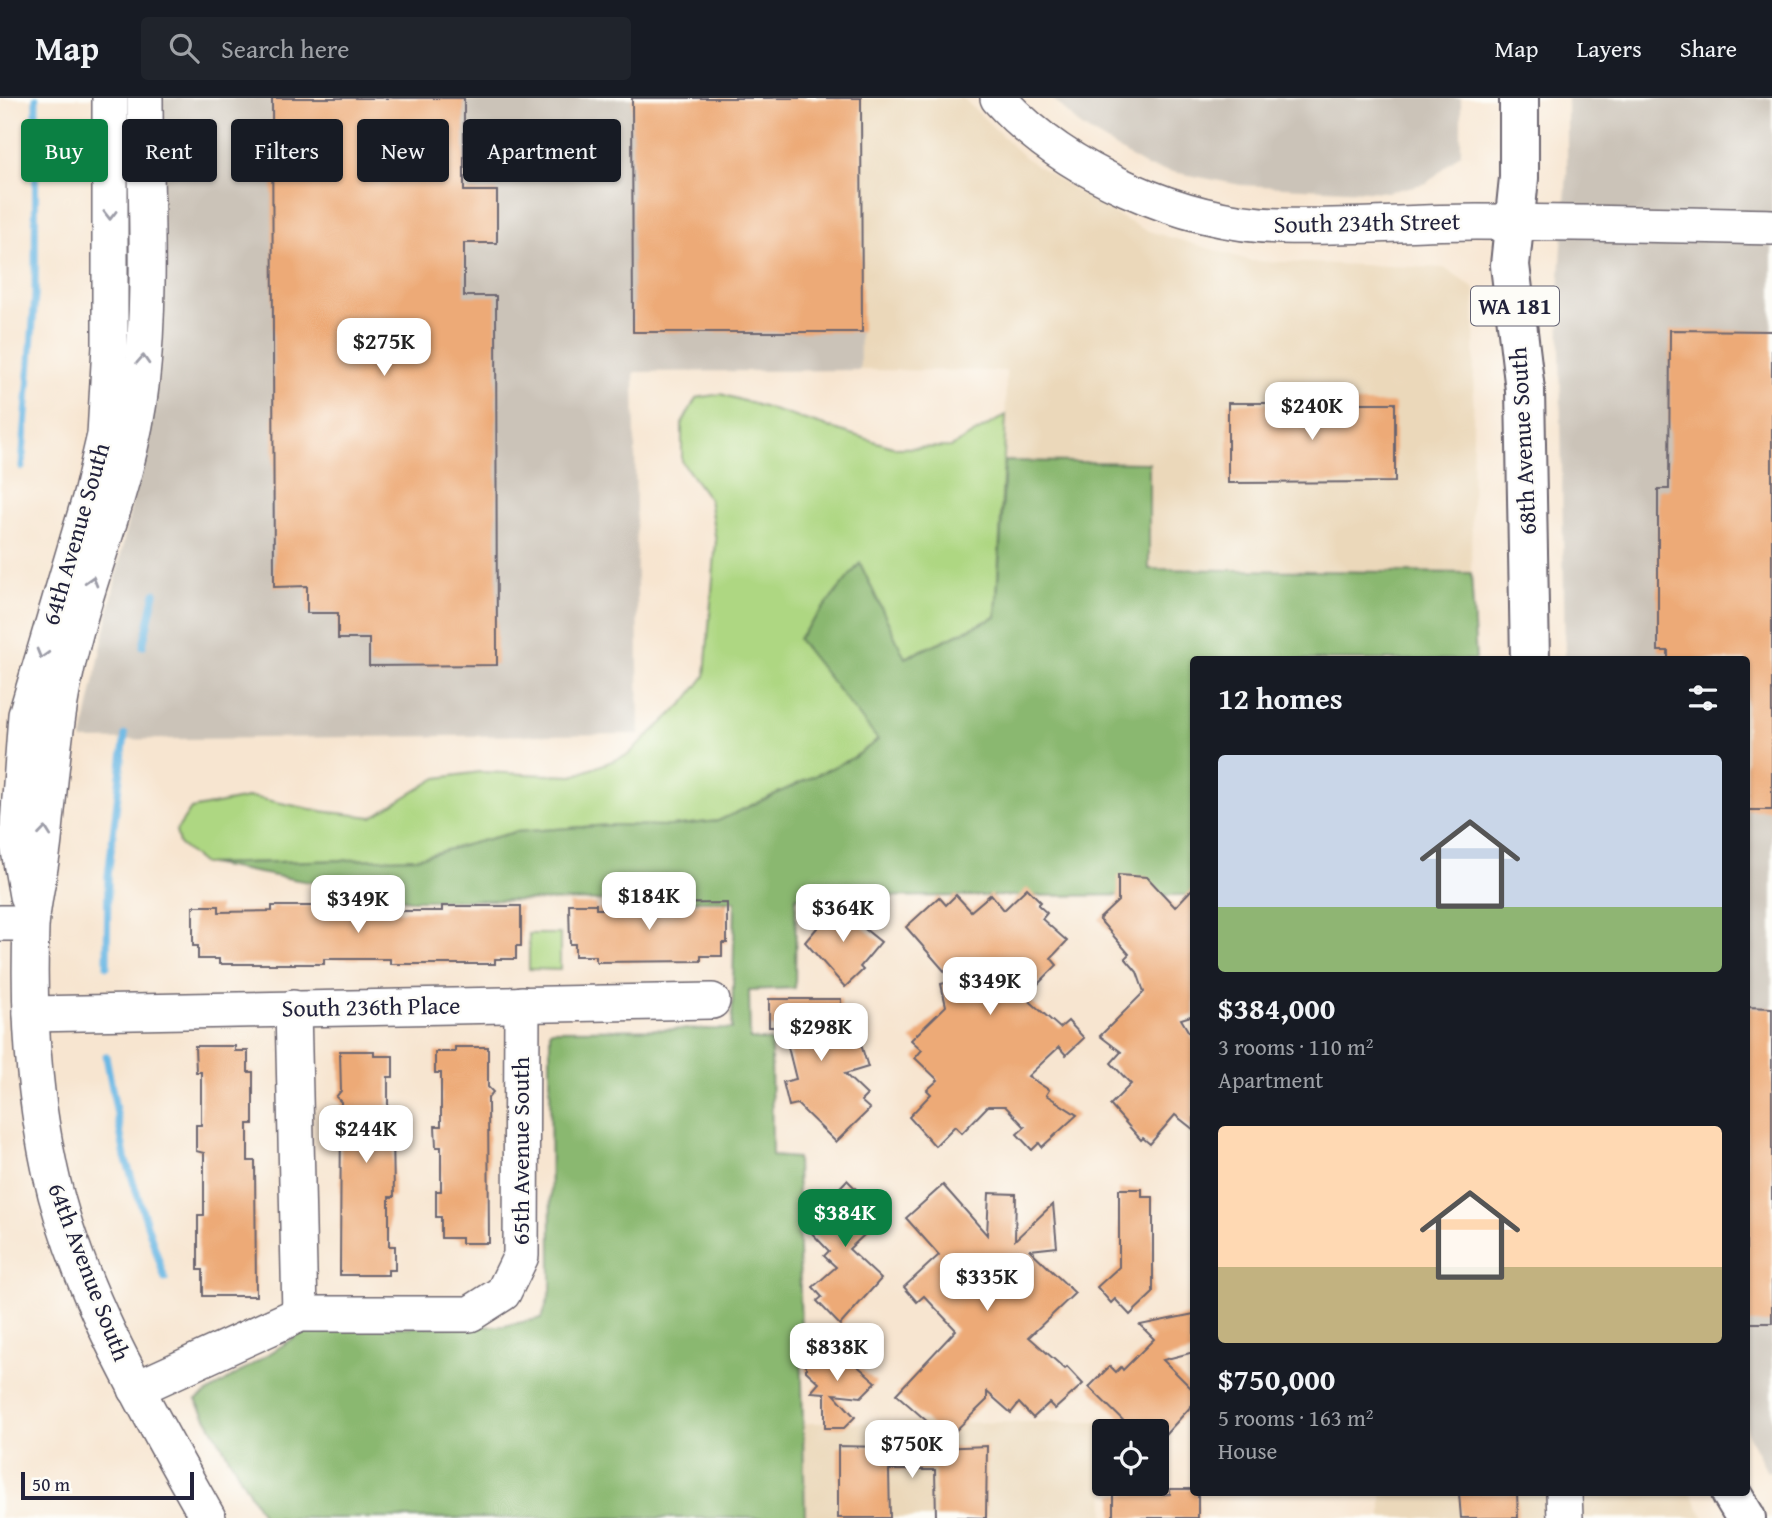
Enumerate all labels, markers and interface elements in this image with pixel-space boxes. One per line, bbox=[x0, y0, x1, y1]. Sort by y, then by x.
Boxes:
search box bbox=[141, 17, 631, 80]
text: Map bbox=[35, 24, 99, 72]
icon: search bbox=[165, 29, 203, 67]
text: Search here bbox=[221, 29, 349, 68]
text: Map bbox=[1495, 31, 1538, 66]
text: Layers bbox=[1576, 31, 1642, 66]
text: Share bbox=[1680, 31, 1737, 66]
chip: Buy bbox=[21, 119, 108, 182]
chip: Rent bbox=[122, 119, 217, 182]
chip: Filters bbox=[231, 119, 343, 182]
chip: New bbox=[357, 119, 449, 182]
chip: Apartment bbox=[463, 119, 621, 182]
street label: South 234th Street bbox=[1273, 203, 1461, 242]
one-way arrow bbox=[102, 210, 118, 221]
road number: WA 181 bbox=[1471, 286, 1559, 326]
pin: $275K bbox=[335, 318, 433, 378]
text: $275K bbox=[353, 324, 415, 357]
street label: 68th Avenue South bbox=[1500, 346, 1545, 536]
one-way arrow bbox=[135, 355, 150, 366]
pin: $240K bbox=[1263, 382, 1361, 442]
text: $240K bbox=[1281, 388, 1343, 421]
street label: 64th Avenue South bbox=[33, 438, 118, 629]
one-way arrow bbox=[83, 576, 98, 588]
one-way arrow bbox=[36, 648, 51, 660]
text: 12 homes bbox=[1218, 676, 1343, 720]
icon: filters bbox=[1684, 679, 1722, 717]
icon: home bbox=[1407, 801, 1533, 927]
one-way arrow bbox=[37, 826, 52, 837]
pin: $184K bbox=[600, 872, 698, 932]
pin: $349K bbox=[309, 876, 407, 935]
text: $184K bbox=[618, 878, 680, 911]
text: $349K bbox=[327, 881, 389, 914]
pin: $364K bbox=[794, 884, 892, 944]
text: $364K bbox=[812, 890, 874, 923]
pin: $349K bbox=[941, 958, 1039, 1017]
text: $349K bbox=[959, 963, 1021, 996]
text: $384,000 bbox=[1218, 986, 1335, 1030]
street label: South 236th Place bbox=[281, 987, 461, 1026]
pin: $298K bbox=[772, 1004, 870, 1063]
text: $298K bbox=[790, 1009, 852, 1042]
text: 3 rooms · 110 m² bbox=[1218, 1030, 1373, 1063]
street label: 65th Avenue South bbox=[503, 1056, 538, 1245]
text: Apartment bbox=[1218, 1063, 1323, 1096]
pin: $244K bbox=[317, 1105, 415, 1165]
text: $244K bbox=[335, 1111, 397, 1144]
icon: home bbox=[1407, 1172, 1533, 1298]
street label: 64th Avenue South bbox=[39, 1178, 140, 1366]
pin: $384K bbox=[796, 1190, 894, 1249]
text: $384K bbox=[814, 1195, 876, 1228]
pin: $335K bbox=[938, 1254, 1036, 1313]
text: $335K bbox=[956, 1259, 1018, 1292]
pin: $838K bbox=[788, 1324, 886, 1383]
text: $838K bbox=[806, 1329, 868, 1362]
text: $750,000 bbox=[1218, 1357, 1335, 1401]
text: 5 rooms · 163 m² bbox=[1218, 1401, 1373, 1434]
map controls bbox=[1092, 1419, 1169, 1496]
button: locate bbox=[1092, 1419, 1169, 1496]
pin: $750K bbox=[863, 1420, 961, 1480]
text: $750K bbox=[881, 1426, 943, 1459]
text: House bbox=[1218, 1434, 1277, 1467]
scale bar bbox=[21, 1469, 194, 1501]
text: 50 m bbox=[32, 1470, 70, 1498]

